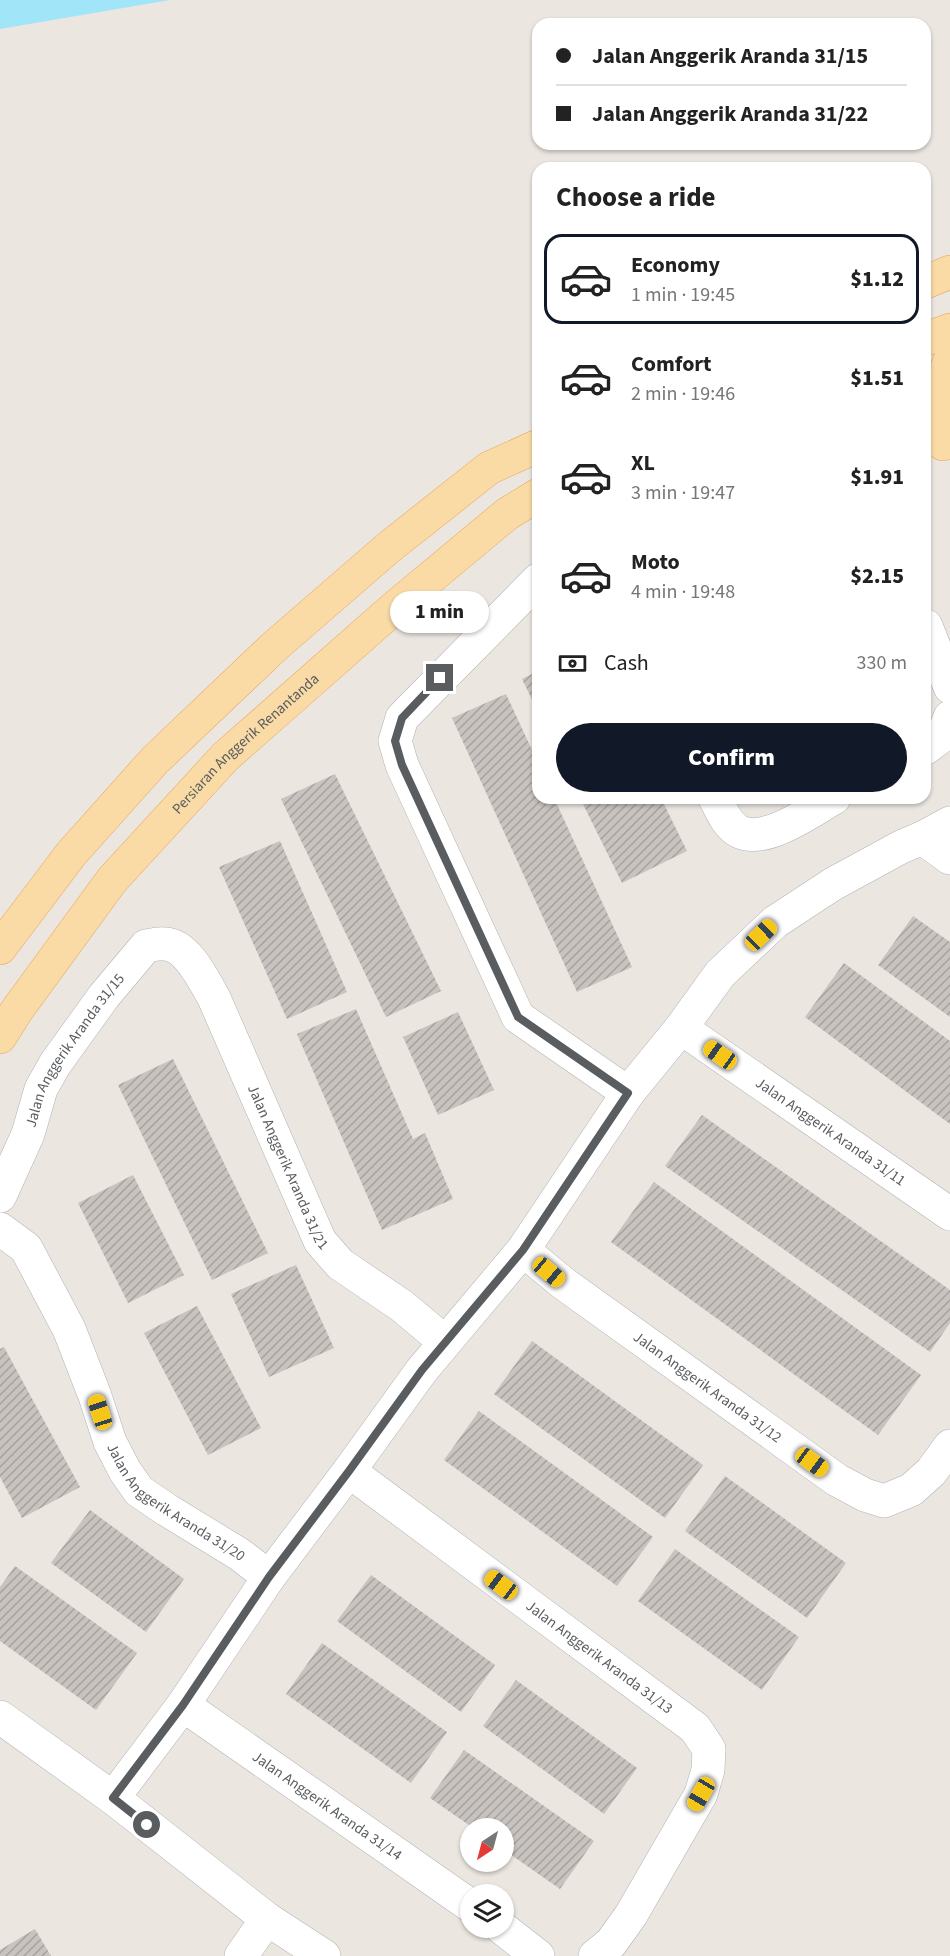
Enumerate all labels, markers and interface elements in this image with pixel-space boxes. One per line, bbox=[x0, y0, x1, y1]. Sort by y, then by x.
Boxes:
text: Jalan Anggerik Aranda 31/15 bbox=[592, 40, 868, 72]
text: Jalan Anggerik Aranda 31/22 bbox=[592, 98, 868, 130]
text: Choose a ride bbox=[556, 178, 716, 217]
text: Economy bbox=[631, 249, 720, 281]
icon: car bbox=[559, 252, 613, 306]
text: $1.12 bbox=[850, 263, 904, 295]
text: 1 min · 19:45 bbox=[631, 281, 735, 309]
text: Comfort bbox=[631, 348, 712, 380]
icon: car bbox=[559, 351, 613, 405]
text: $1.51 bbox=[850, 362, 904, 394]
text: 2 min · 19:46 bbox=[631, 380, 735, 408]
text: XL bbox=[631, 447, 655, 479]
icon: car bbox=[559, 450, 613, 504]
text: $1.91 bbox=[850, 461, 904, 493]
text: 3 min · 19:47 bbox=[631, 479, 735, 507]
text: Moto bbox=[631, 546, 680, 578]
icon: car bbox=[559, 549, 613, 603]
text: $2.15 bbox=[850, 560, 904, 592]
text: 4 min · 19:48 bbox=[631, 578, 735, 606]
callout: 1 min bbox=[390, 591, 490, 633]
text: 1 min bbox=[415, 598, 464, 626]
icon: cash bbox=[556, 647, 589, 680]
text: Cash bbox=[604, 647, 649, 679]
text: 330 m bbox=[857, 649, 907, 677]
route end bbox=[426, 664, 453, 691]
street label: Persiaran Anggerik Renantanda bbox=[167, 669, 324, 819]
button: Confirm bbox=[556, 723, 907, 792]
car bbox=[742, 916, 780, 954]
street label: Jalan Anggerik Aranda 31/15 bbox=[21, 969, 130, 1130]
car bbox=[700, 1037, 740, 1073]
street label: Jalan Anggerik Aranda 31/11 bbox=[751, 1073, 910, 1191]
street label: Jalan Anggerik Aranda 31/21 bbox=[242, 1081, 333, 1255]
car bbox=[529, 1254, 569, 1290]
street label: Jalan Anggerik Aranda 31/12 bbox=[629, 1327, 786, 1448]
car bbox=[86, 1392, 114, 1432]
street label: Jalan Anggerik Aranda 31/20 bbox=[101, 1440, 250, 1566]
car bbox=[792, 1444, 832, 1480]
car bbox=[481, 1567, 521, 1603]
street label: Jalan Anggerik Aranda 31/13 bbox=[521, 1596, 677, 1719]
street label: Jalan Anggerik Aranda 31/14 bbox=[248, 1746, 407, 1866]
car bbox=[684, 1774, 718, 1814]
route start bbox=[133, 1811, 160, 1838]
north arrow bbox=[460, 1818, 514, 1872]
map controls bbox=[460, 1818, 514, 1938]
button: layers bbox=[460, 1884, 514, 1938]

